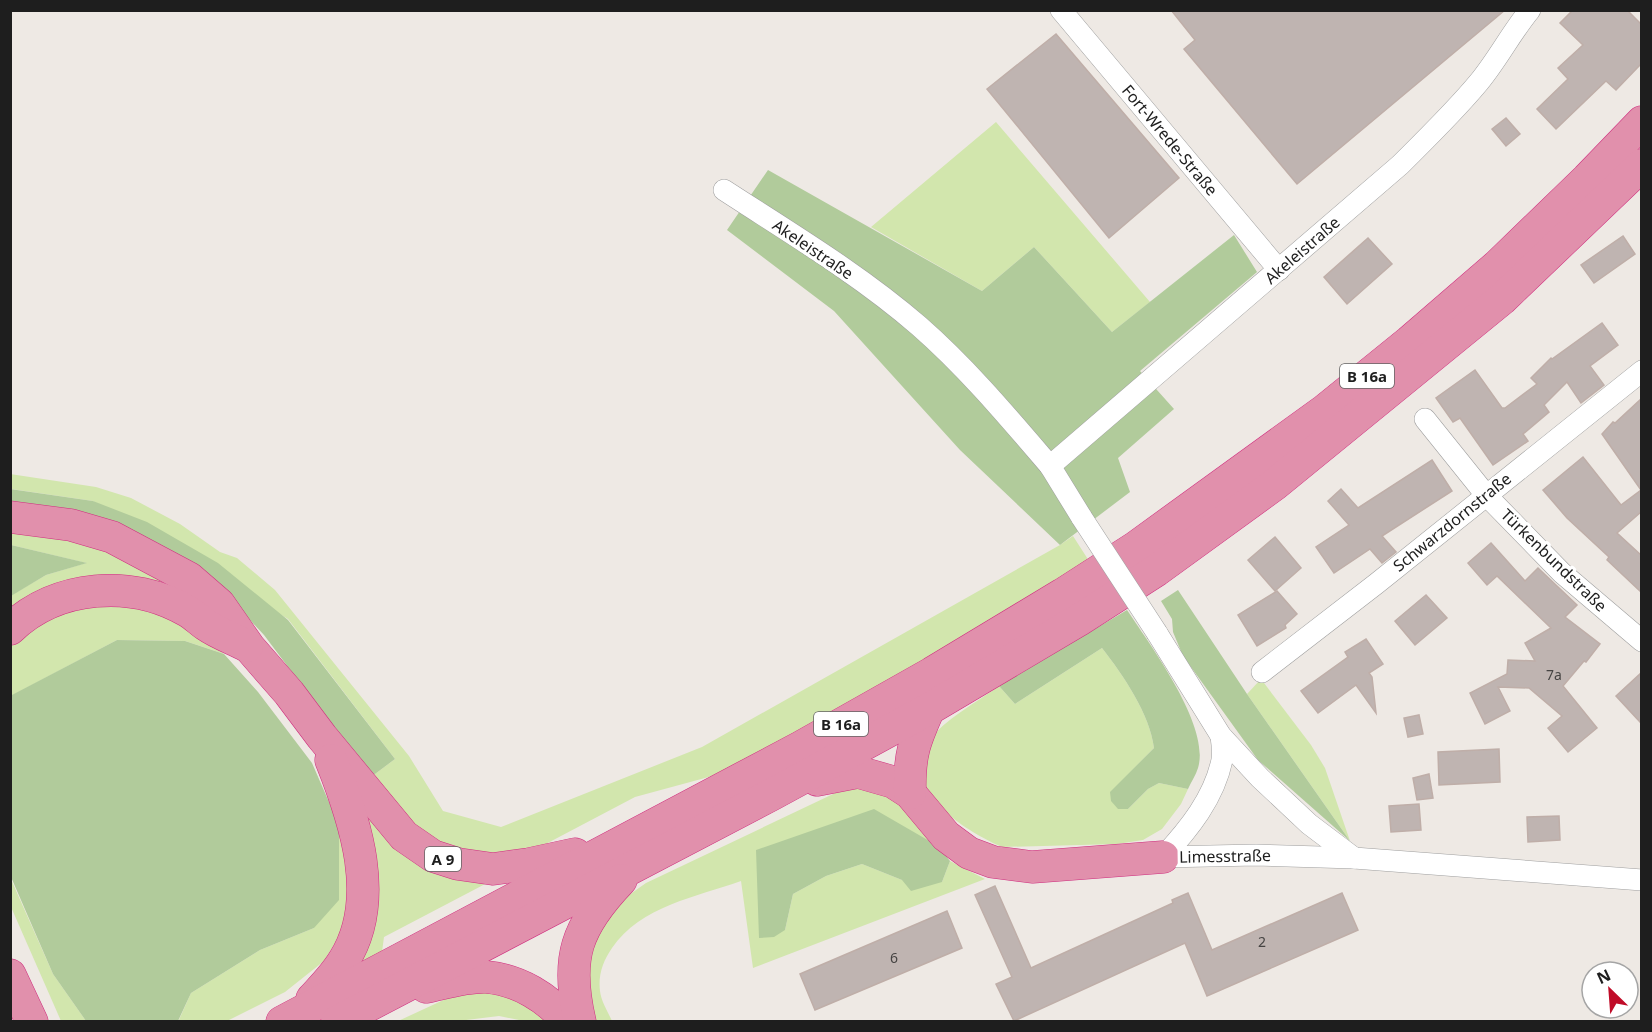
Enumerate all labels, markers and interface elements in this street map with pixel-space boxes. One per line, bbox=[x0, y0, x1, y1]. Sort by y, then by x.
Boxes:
street label: Fort-Wrede-Straße bbox=[1117, 80, 1223, 200]
street label: Akeleistraße bbox=[1260, 211, 1344, 289]
street label: Akeleistraße bbox=[768, 214, 858, 284]
road number: B 16a bbox=[1340, 364, 1394, 388]
street label: Schwarzdornstraße bbox=[1388, 468, 1516, 576]
street label: Türkenbundstraße bbox=[1496, 504, 1612, 616]
house number: 7a bbox=[1546, 665, 1562, 684]
road number: B 16a bbox=[814, 712, 868, 736]
street label: Limesstraße bbox=[1179, 844, 1271, 868]
road number: A 9 bbox=[425, 847, 461, 871]
house number: 2 bbox=[1258, 932, 1266, 951]
house number: 6 bbox=[890, 948, 898, 967]
north arrow bbox=[1580, 960, 1640, 1020]
text: N bbox=[1593, 964, 1614, 989]

